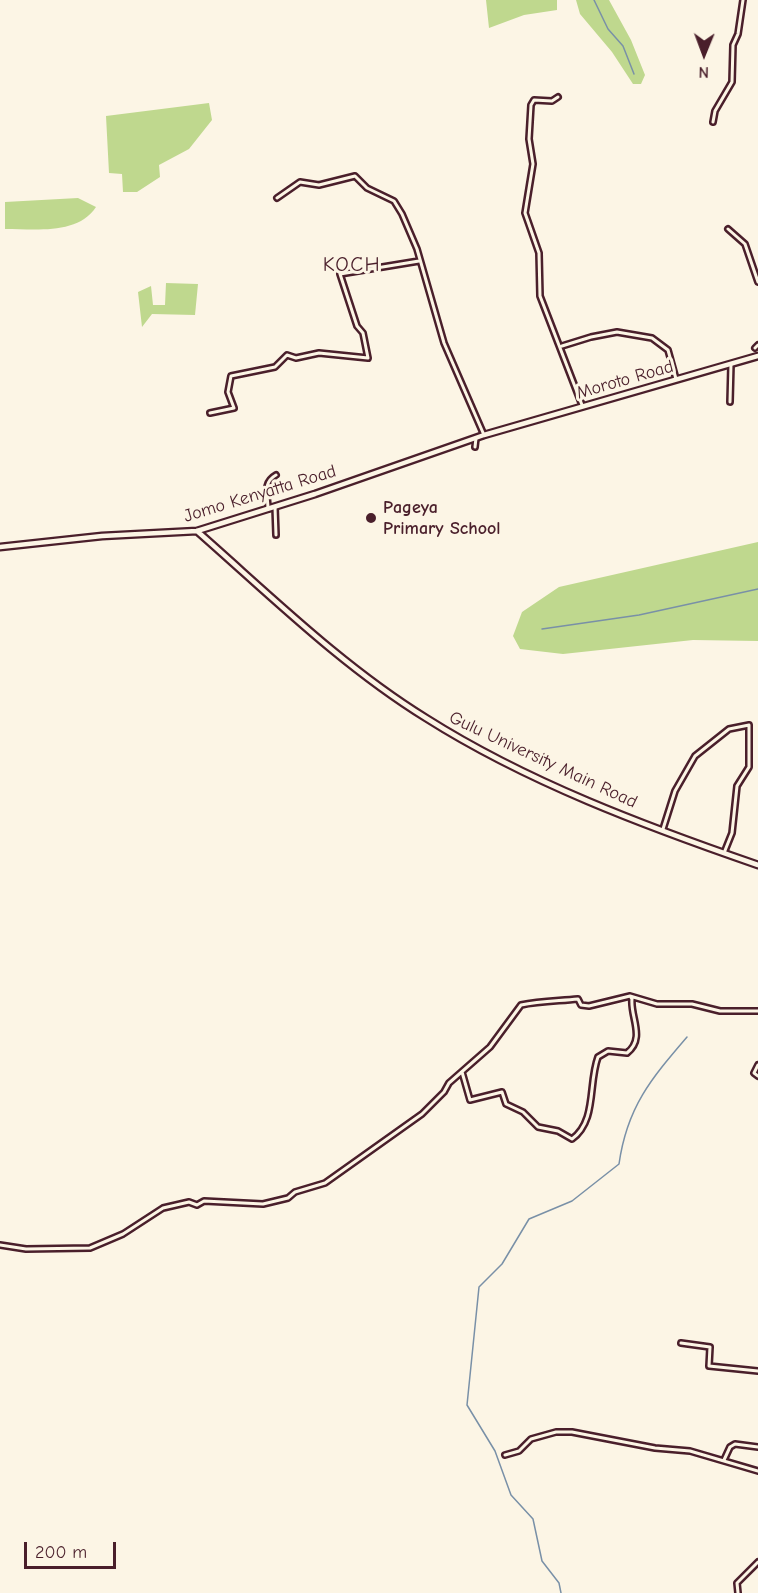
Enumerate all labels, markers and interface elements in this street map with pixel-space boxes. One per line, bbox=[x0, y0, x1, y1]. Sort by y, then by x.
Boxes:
north arrow bbox=[674, 24, 734, 84]
text: N bbox=[698, 63, 709, 81]
district label: KOCH bbox=[323, 252, 381, 278]
street label: Moroto Road bbox=[574, 356, 676, 404]
street label: Jomo Kenyatta Road bbox=[181, 461, 339, 527]
place label: Pageya Primary School bbox=[383, 497, 501, 540]
marker: Pageya Primary School bbox=[364, 511, 378, 525]
street label: Gulu University Main Road bbox=[445, 707, 641, 813]
scale bar bbox=[27, 1530, 118, 1568]
text: 200 m bbox=[35, 1542, 87, 1563]

